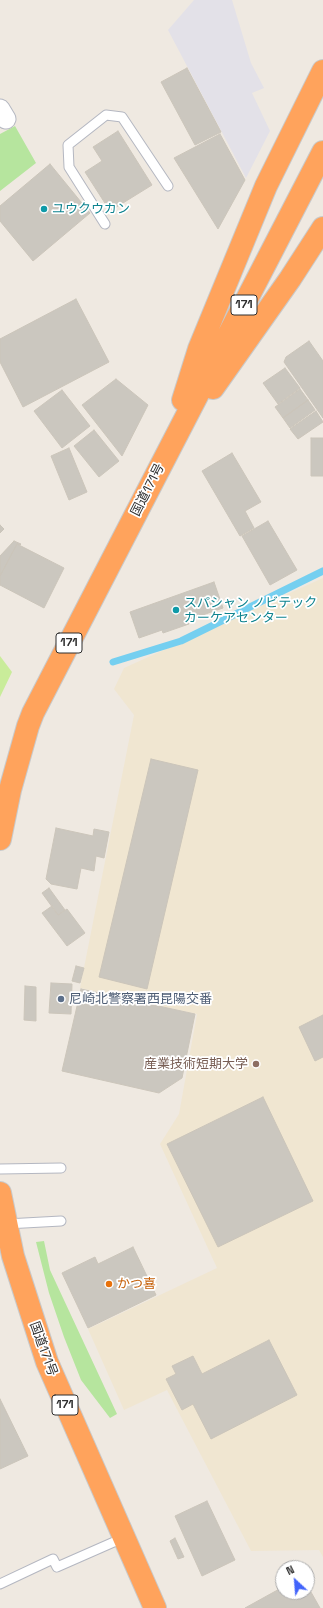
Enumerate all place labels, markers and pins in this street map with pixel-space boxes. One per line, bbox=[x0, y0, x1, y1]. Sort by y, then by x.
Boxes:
place label: ユウクウカン bbox=[52, 201, 130, 217]
marker: ユウクウカン bbox=[39, 204, 49, 214]
place label: スパシャン ノビテック カーケアセンター bbox=[184, 595, 317, 626]
marker: スパシャン ノビテック カーケアセンター bbox=[171, 605, 181, 615]
place label: 尼崎北警察署西昆陽交番 bbox=[69, 991, 212, 1007]
marker: 尼崎北警察署西昆陽交番 bbox=[56, 994, 66, 1004]
place label: 産業技術短期大学 bbox=[144, 1056, 248, 1072]
marker: 産業技術短期大学 bbox=[251, 1059, 261, 1069]
place label: かつ喜 bbox=[117, 1276, 156, 1292]
marker: かつ喜 bbox=[104, 1279, 114, 1289]

